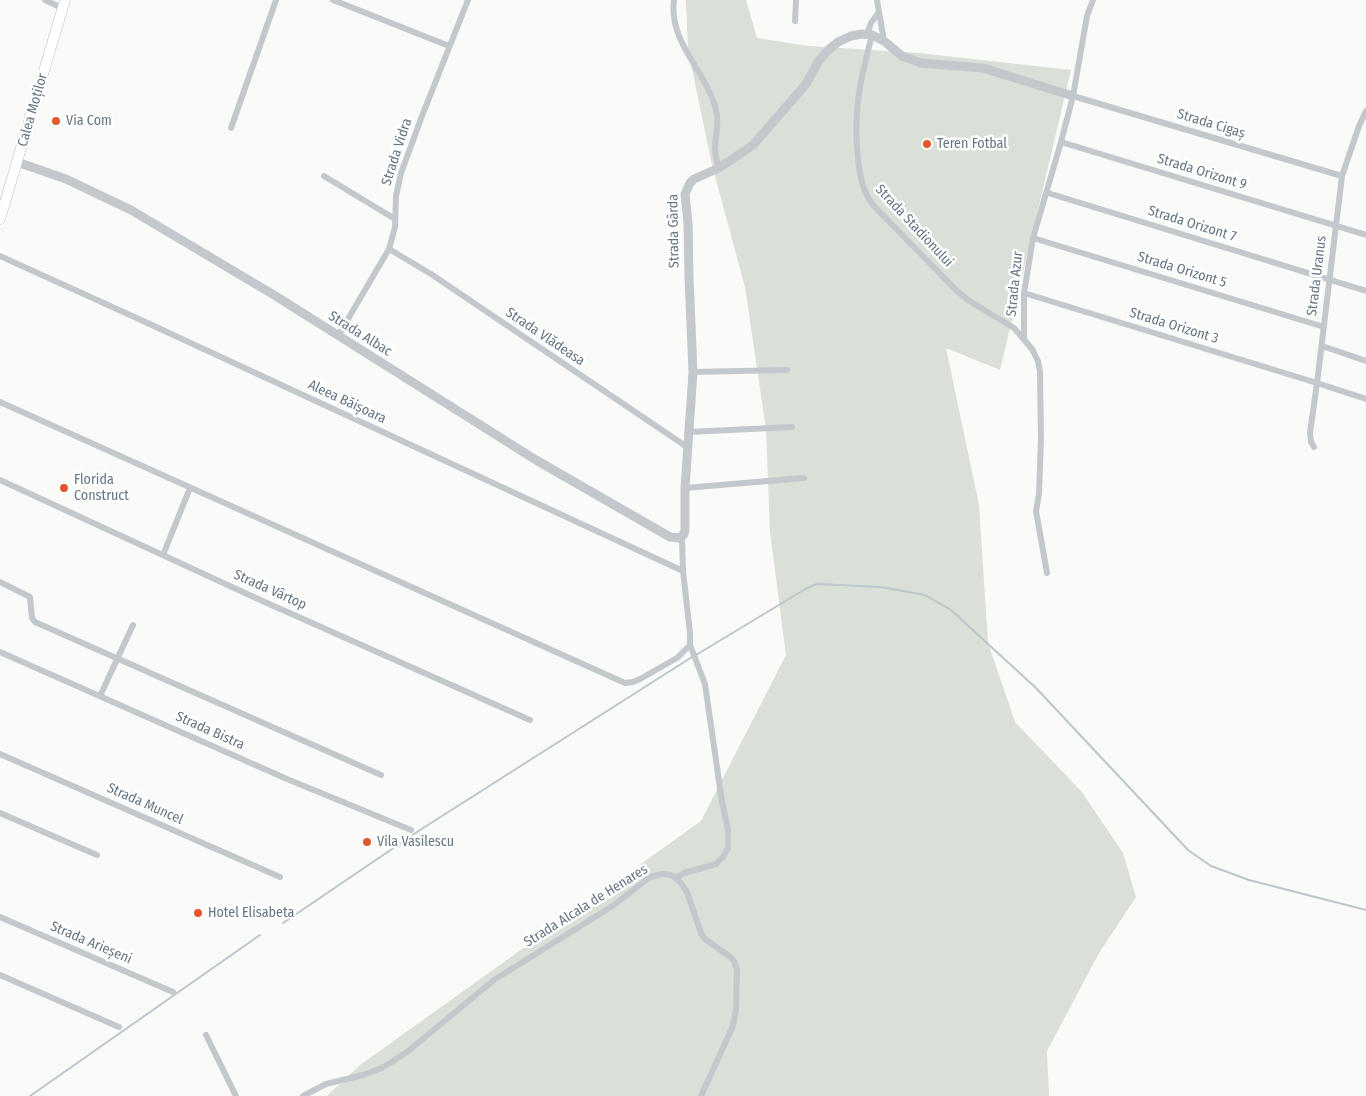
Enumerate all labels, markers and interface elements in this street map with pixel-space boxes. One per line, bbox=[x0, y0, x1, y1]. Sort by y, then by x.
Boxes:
street label: Calea Moților bbox=[15, 71, 51, 149]
street label: Strada Cigaș bbox=[1175, 106, 1247, 142]
place label: Via Com bbox=[66, 113, 112, 129]
marker: Via Com bbox=[50, 115, 62, 127]
street label: Strada Vidra bbox=[378, 116, 416, 188]
place label: Teren Fotbal bbox=[937, 136, 1007, 152]
marker: Teren Fotbal bbox=[921, 138, 933, 150]
street label: Strada Orizont 9 bbox=[1155, 150, 1249, 194]
street label: Strada Stadionului bbox=[872, 181, 956, 271]
street label: Strada Gârda bbox=[665, 194, 683, 268]
street label: Strada Orizont 7 bbox=[1146, 203, 1238, 245]
street label: Strada Uranus bbox=[1304, 235, 1330, 317]
street label: Strada Orizont 5 bbox=[1135, 248, 1229, 292]
street label: Strada Azur bbox=[1003, 251, 1027, 317]
street label: Strada Vlădeasa bbox=[502, 304, 588, 370]
street label: Strada Orizont 3 bbox=[1128, 305, 1220, 347]
street label: Strada Albac bbox=[325, 308, 395, 360]
street label: Aleea Băișoara bbox=[305, 377, 389, 427]
place label: Florida Construct bbox=[74, 472, 129, 504]
marker: Florida Construct bbox=[58, 482, 70, 494]
street label: Strada Vârtop bbox=[231, 566, 309, 614]
street label: Strada Bistra bbox=[173, 708, 247, 754]
street label: Strada Muncel bbox=[104, 780, 186, 828]
place label: Vila Vasilescu bbox=[377, 834, 454, 850]
marker: Vila Vasilescu bbox=[361, 836, 373, 848]
street label: Strada Alcala de Henares bbox=[521, 861, 651, 951]
place label: Hotel Elisabeta bbox=[208, 905, 294, 921]
marker: Hotel Elisabeta bbox=[192, 907, 204, 919]
street label: Strada Arieșeni bbox=[48, 918, 134, 968]

